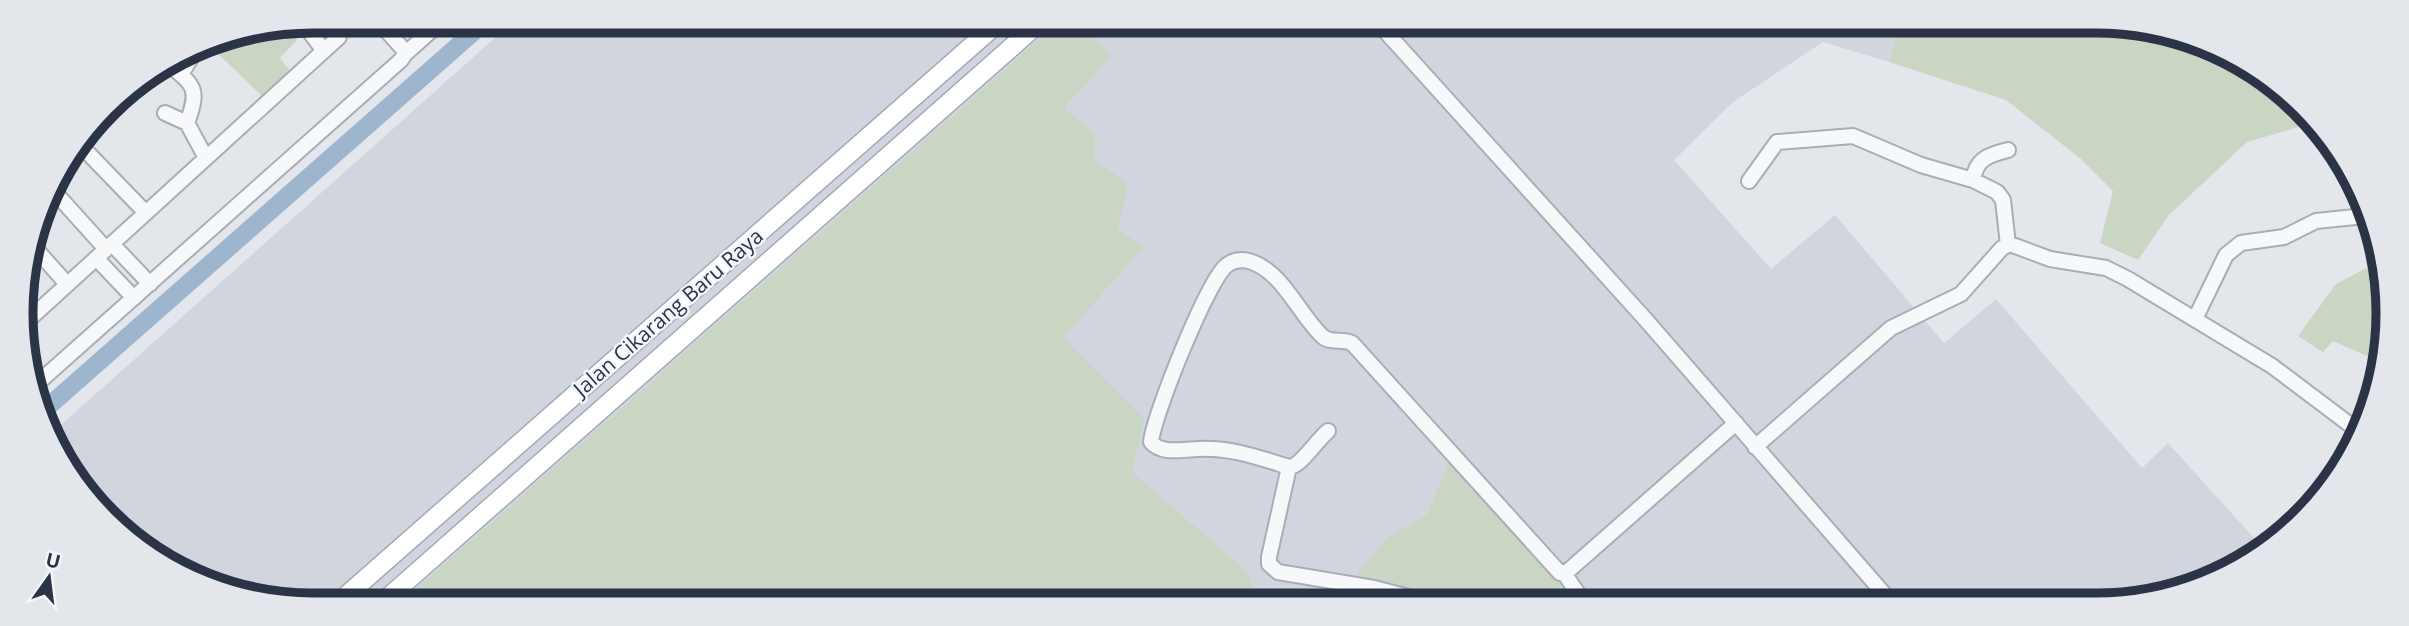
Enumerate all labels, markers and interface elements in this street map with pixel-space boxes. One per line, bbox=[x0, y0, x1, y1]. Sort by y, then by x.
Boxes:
street label: Jalan Cikarang Baru Raya bbox=[566, 222, 769, 404]
north arrow bbox=[14, 542, 84, 612]
text: U bbox=[43, 546, 63, 575]

